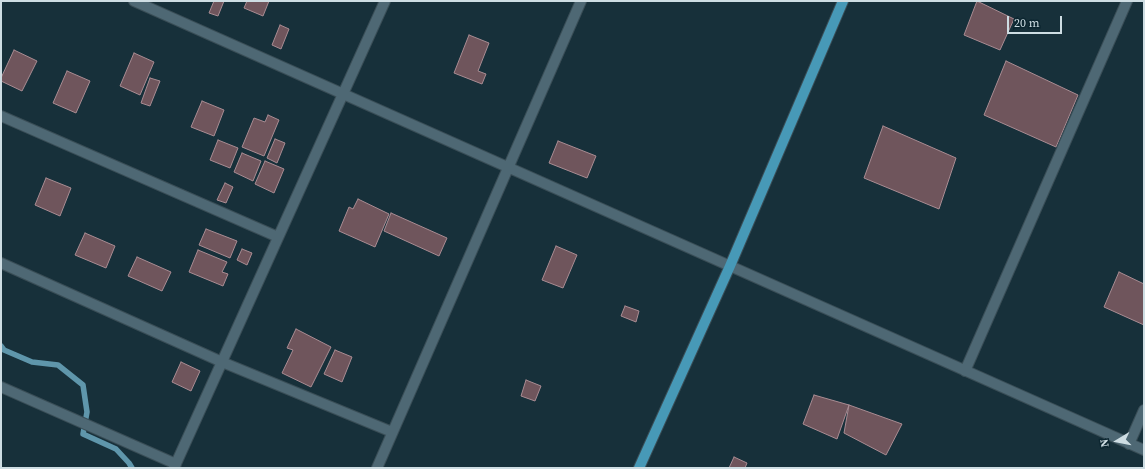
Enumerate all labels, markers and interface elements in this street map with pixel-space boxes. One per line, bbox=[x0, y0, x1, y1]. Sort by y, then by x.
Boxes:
scale bar bbox=[1009, 8, 1064, 34]
text: 20 m bbox=[1014, 15, 1040, 31]
north arrow bbox=[1097, 421, 1137, 461]
text: N bbox=[1097, 438, 1113, 448]

